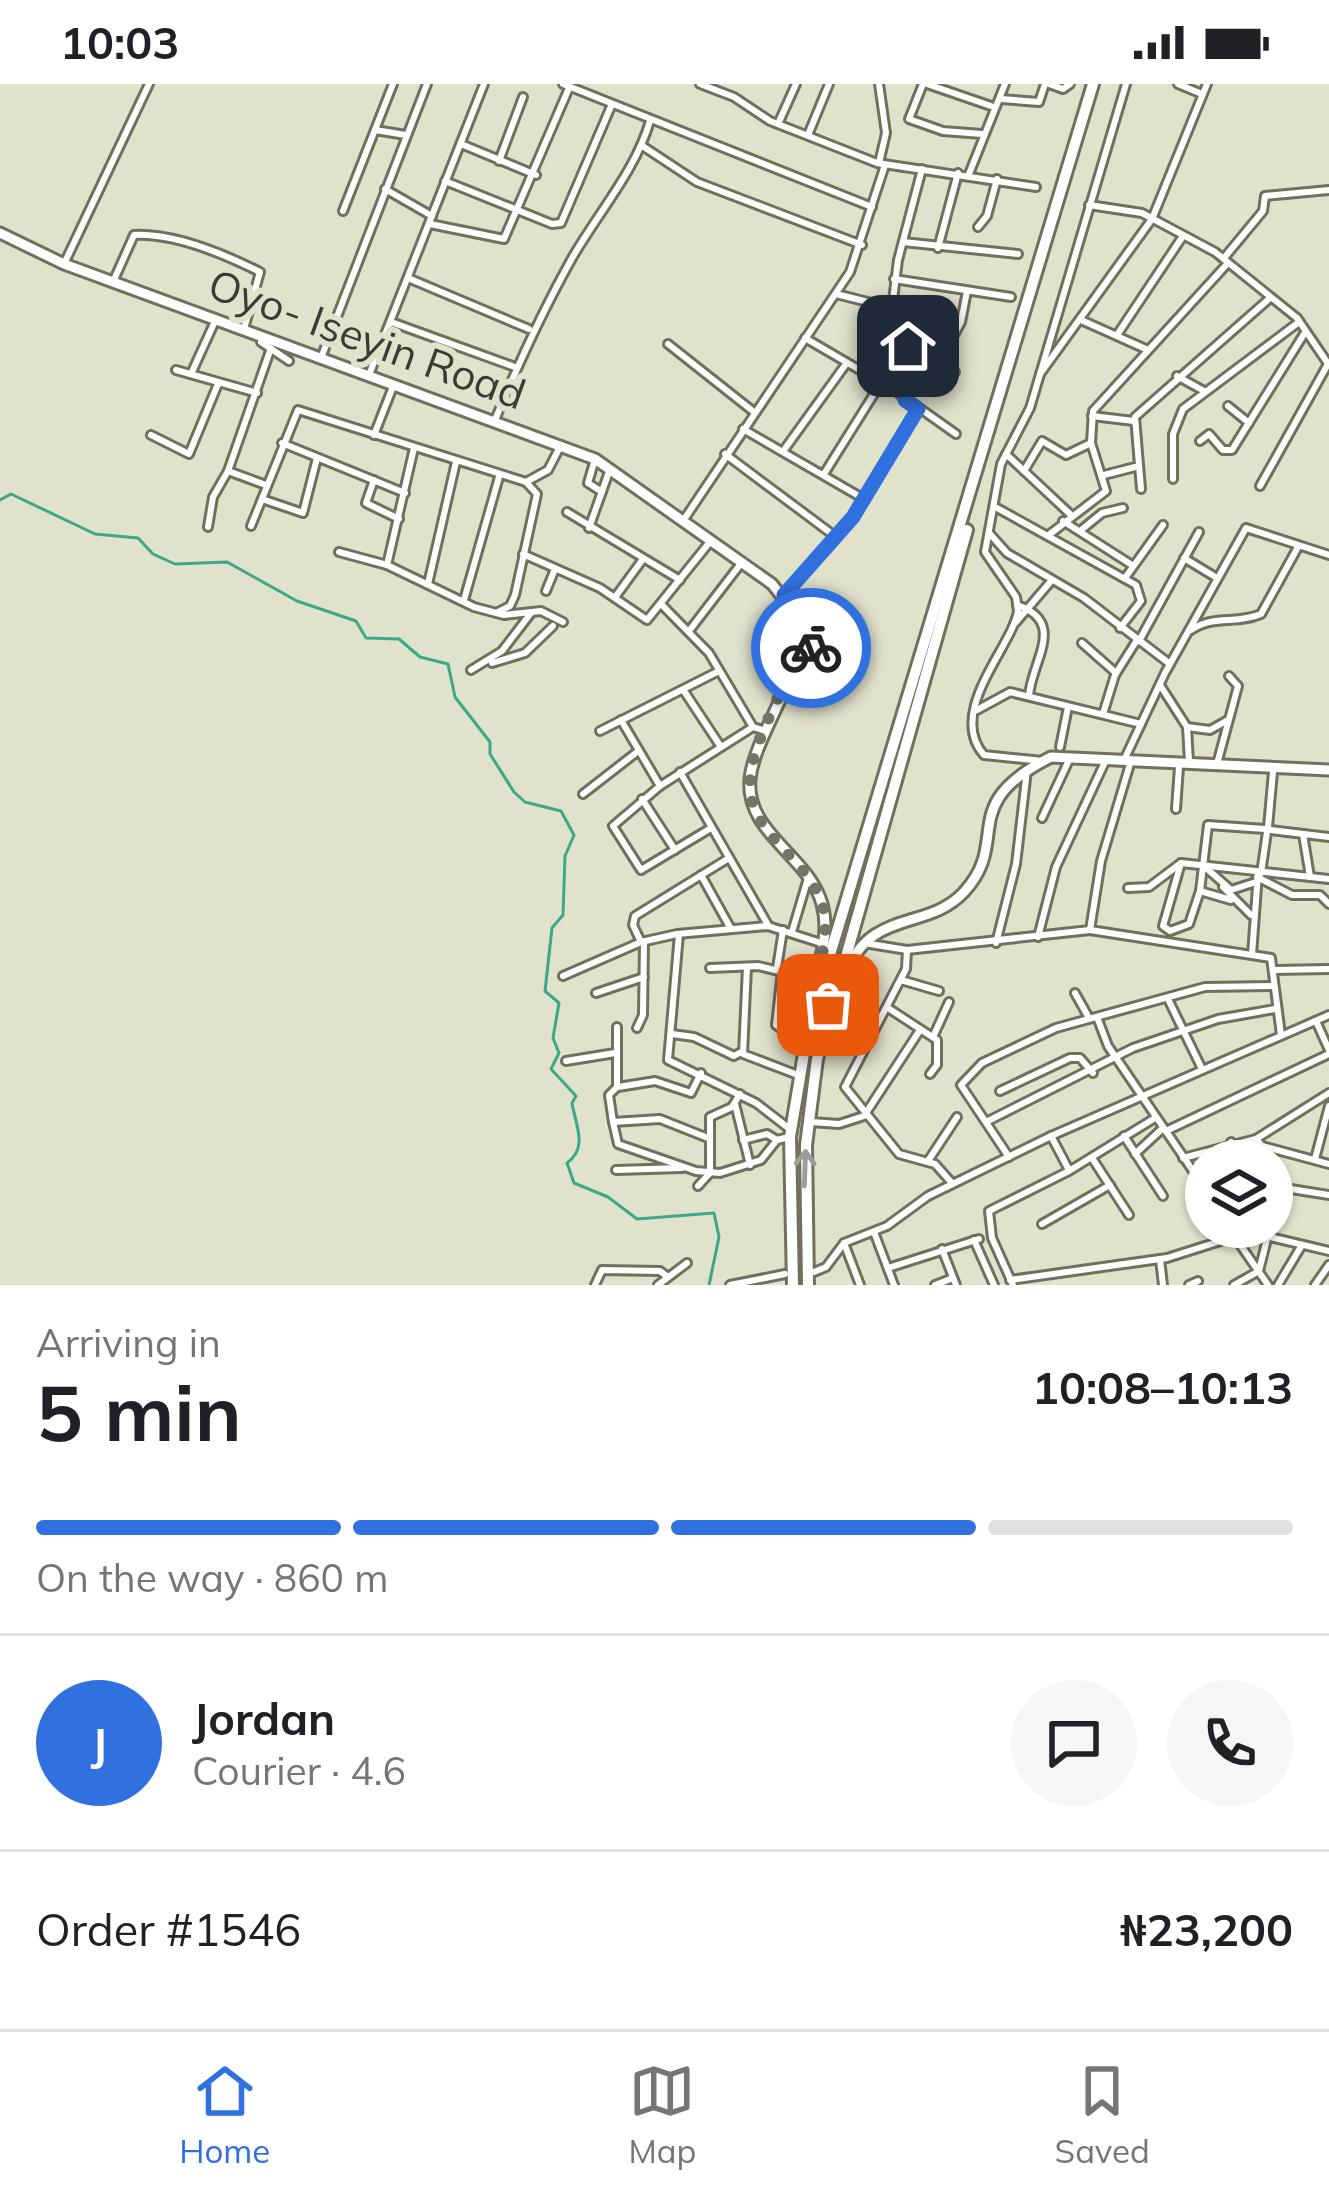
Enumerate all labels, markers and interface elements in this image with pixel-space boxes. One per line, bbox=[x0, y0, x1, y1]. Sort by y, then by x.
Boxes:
text: 10:03 bbox=[60, 14, 179, 70]
street label: Oyo- Iseyin Road bbox=[202, 257, 533, 420]
pin bbox=[857, 295, 959, 397]
icon: home bbox=[875, 313, 941, 379]
courier bbox=[751, 588, 871, 708]
icon: bike bbox=[778, 615, 844, 681]
pin bbox=[777, 954, 879, 1056]
icon: bag bbox=[795, 972, 861, 1038]
map controls bbox=[1185, 1140, 1293, 1248]
button: layers bbox=[1185, 1140, 1293, 1248]
one-way arrow bbox=[794, 1149, 817, 1188]
text: Arriving in bbox=[36, 1318, 221, 1367]
text: 10:08–10:13 bbox=[1032, 1359, 1293, 1415]
text: 5 min bbox=[36, 1363, 242, 1461]
text: On the way · 860 m bbox=[36, 1553, 388, 1602]
button: chat bbox=[1011, 1680, 1137, 1806]
button: phone bbox=[1167, 1680, 1293, 1806]
text: Jordan bbox=[192, 1690, 335, 1746]
text: J bbox=[91, 1715, 107, 1771]
text: Courier · 4.6 bbox=[192, 1746, 406, 1795]
text: Order #1546 bbox=[36, 1901, 301, 1957]
text: ₦23,200 bbox=[1120, 1901, 1293, 1957]
tab: Home bbox=[179, 2058, 270, 2171]
tab: Map bbox=[628, 2058, 696, 2171]
tab: Saved bbox=[1055, 2058, 1150, 2171]

